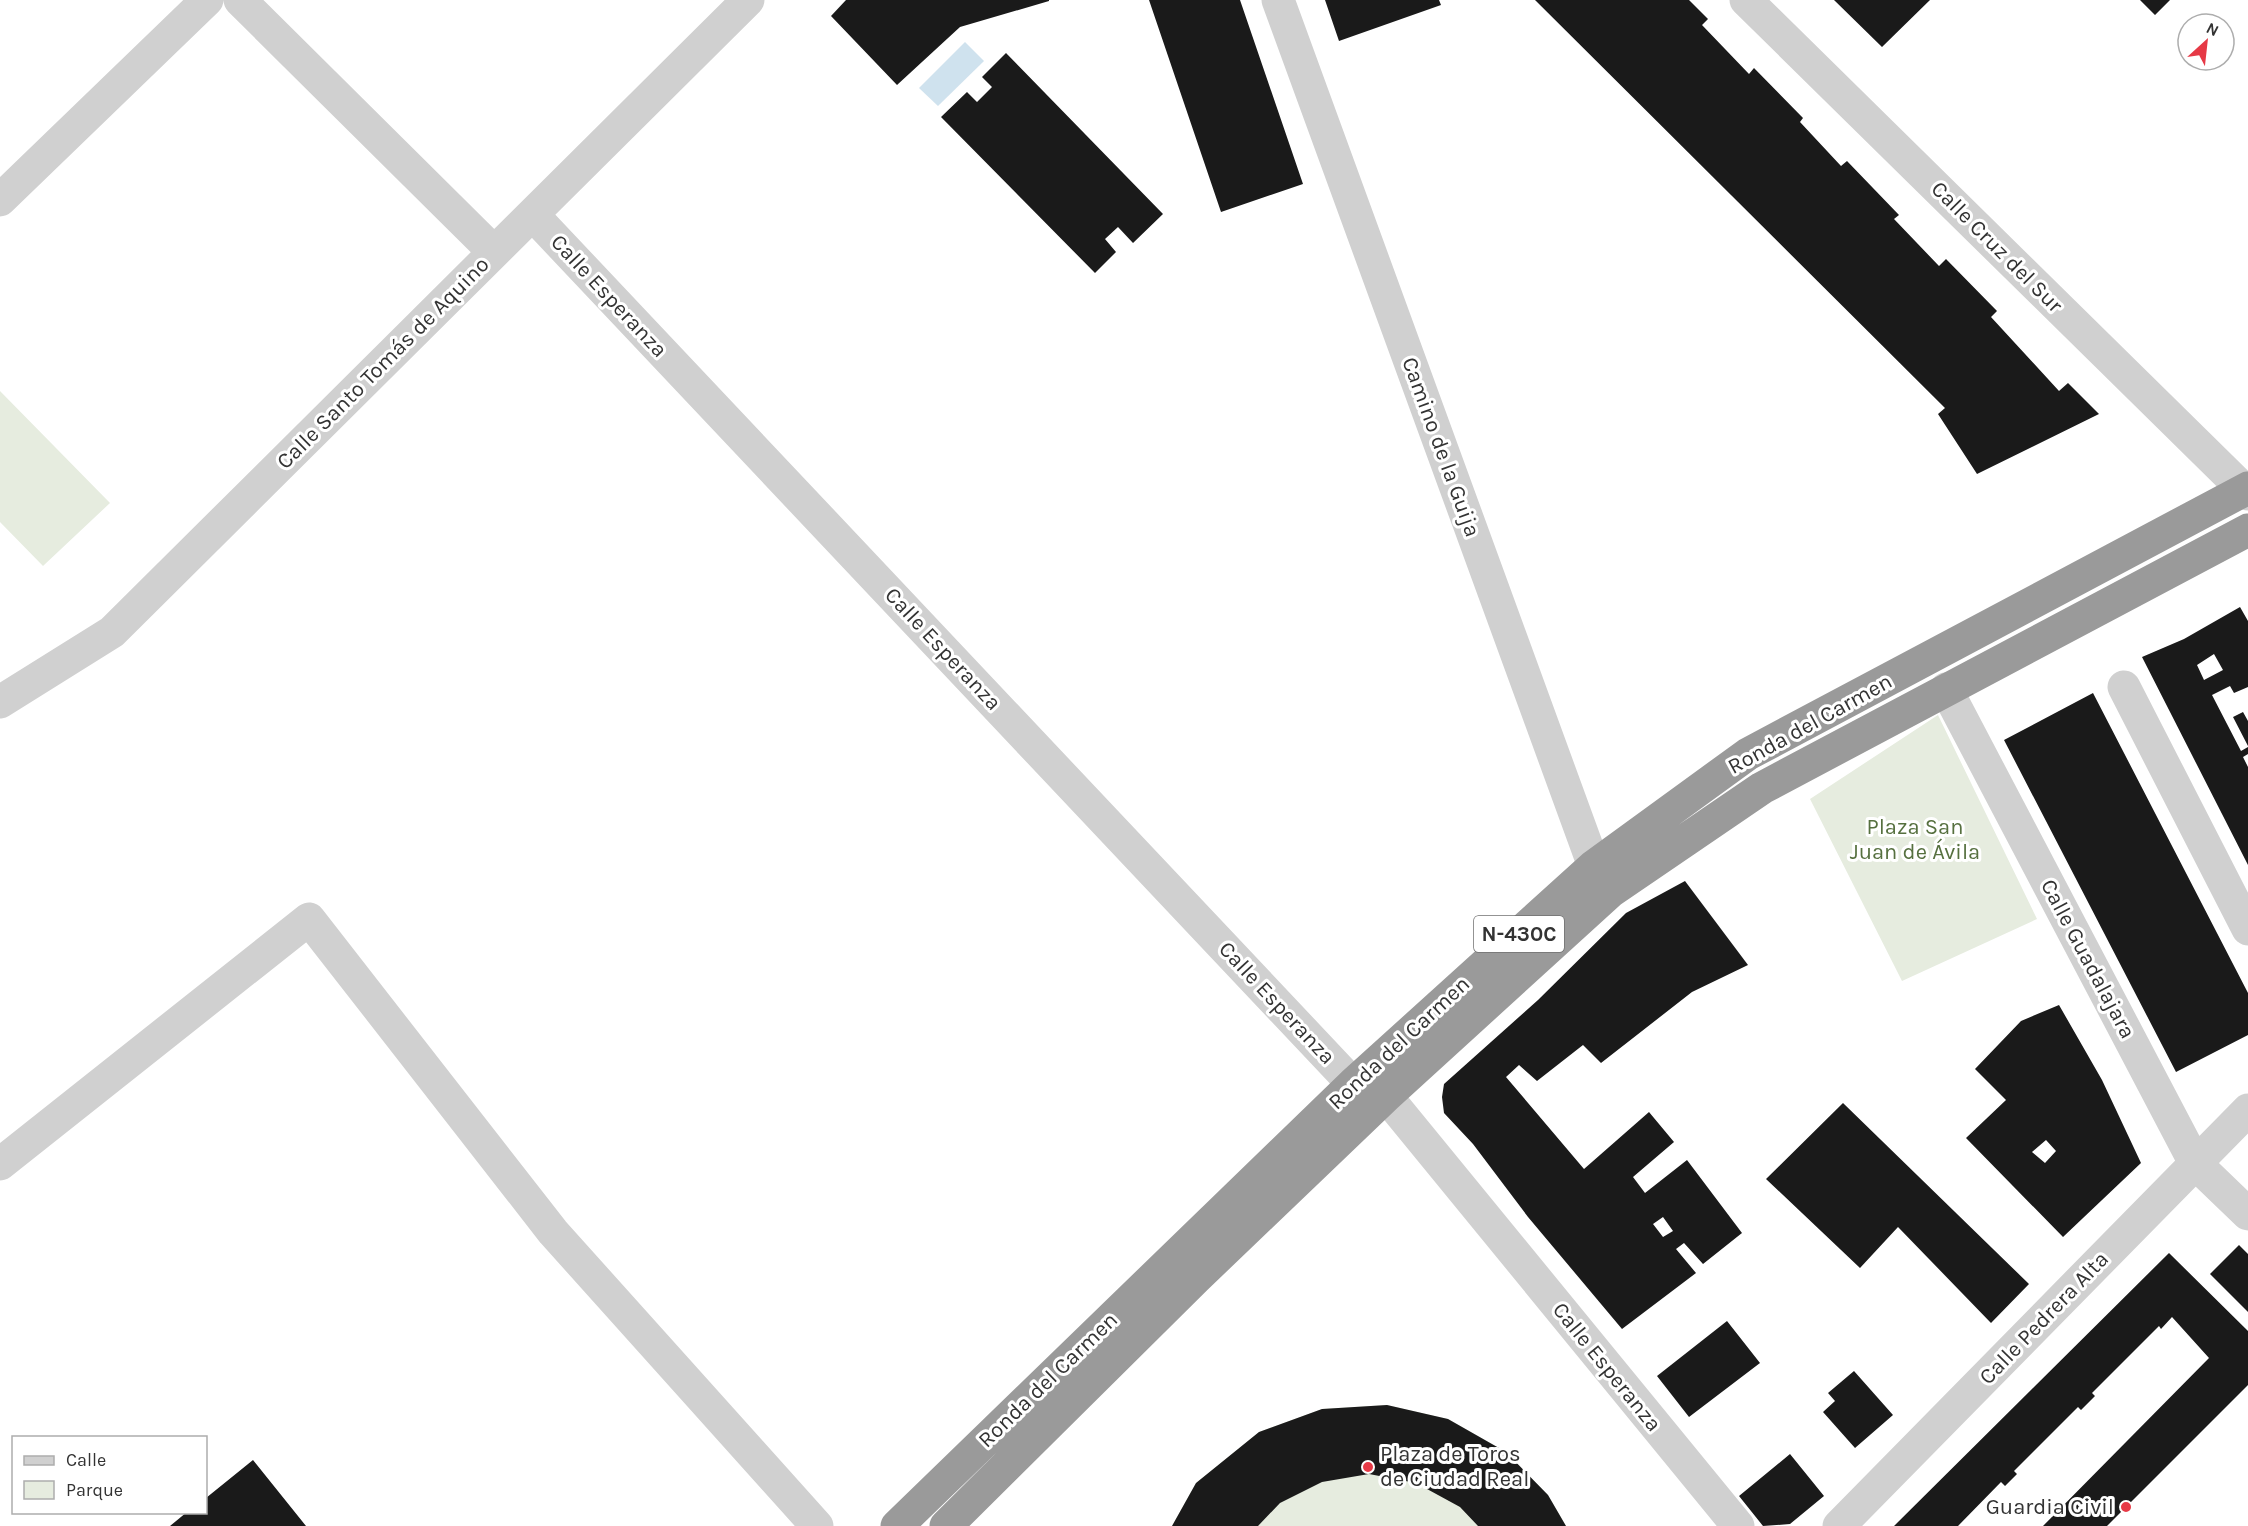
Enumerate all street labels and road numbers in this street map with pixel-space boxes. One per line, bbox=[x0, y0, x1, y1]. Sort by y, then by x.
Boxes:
street label: Calle Cruz del Sur bbox=[1926, 176, 2068, 318]
street label: Calle Esperanza bbox=[545, 229, 673, 363]
street label: Calle Santo Tomás de Aquino bbox=[271, 251, 495, 475]
street label: Camino de la Guija bbox=[1396, 354, 1486, 540]
street label: Calle Esperanza bbox=[879, 582, 1007, 716]
street label: Ronda del Carmen bbox=[1723, 668, 1897, 780]
street label: Calle Guadalajara bbox=[2035, 875, 2141, 1043]
road number: N-430C bbox=[1474, 916, 1564, 952]
street label: Calle Esperanza bbox=[1213, 936, 1341, 1070]
street label: Ronda del Carmen bbox=[1323, 971, 1475, 1115]
street label: Calle Pedrera Alta bbox=[1974, 1246, 2114, 1390]
street label: Calle Esperanza bbox=[1547, 1297, 1667, 1437]
street label: Ronda del Carmen bbox=[973, 1307, 1123, 1453]

